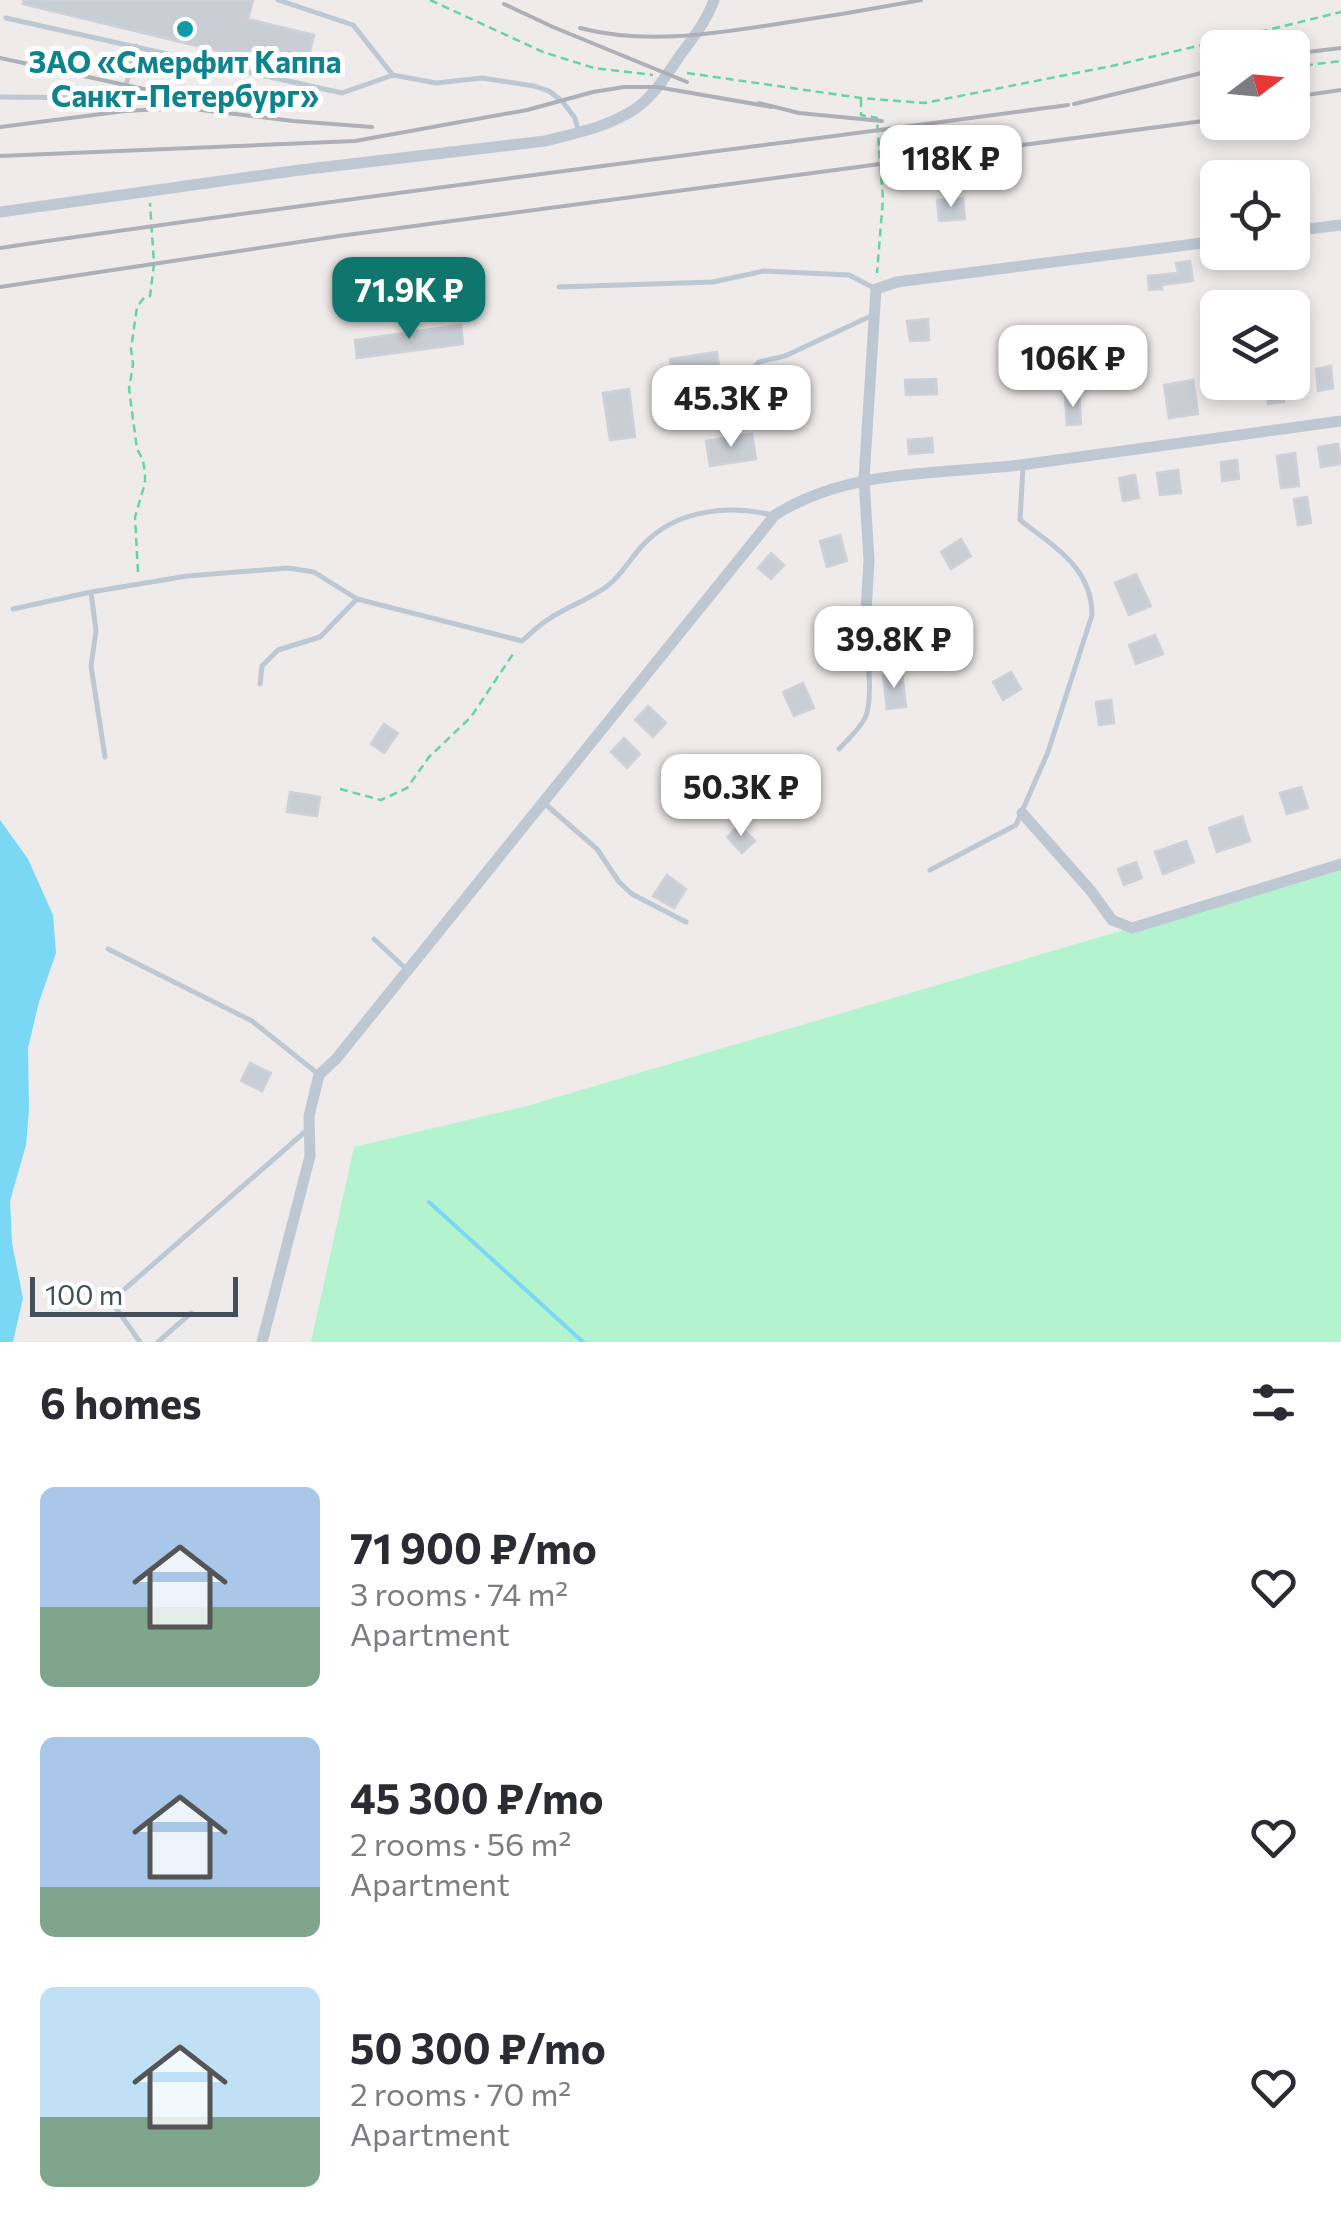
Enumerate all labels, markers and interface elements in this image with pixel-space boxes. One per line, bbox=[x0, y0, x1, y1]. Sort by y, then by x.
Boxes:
marker: ЗАО «Смерфит Каппа Санкт-Петербург» bbox=[174, 18, 196, 40]
north arrow bbox=[1200, 30, 1310, 140]
map controls bbox=[1200, 30, 1310, 400]
place label: ЗАО «Смерфит Каппа Санкт-Петербург» bbox=[29, 42, 341, 113]
pin: 118K ₽ bbox=[870, 125, 1032, 210]
text: 118K ₽ bbox=[902, 137, 1000, 177]
button: locate bbox=[1200, 160, 1310, 270]
pin: 71.9K ₽ bbox=[317, 257, 501, 342]
text: 71.9K ₽ bbox=[354, 269, 464, 309]
button: layers bbox=[1200, 290, 1310, 400]
pin: 106K ₽ bbox=[992, 325, 1154, 410]
text: 106K ₽ bbox=[1020, 337, 1126, 377]
pin: 45.3K ₽ bbox=[639, 365, 823, 450]
text: 45.3K ₽ bbox=[674, 377, 788, 417]
pin: 39.8K ₽ bbox=[802, 606, 986, 691]
text: 39.8K ₽ bbox=[836, 618, 952, 658]
pin: 50.3K ₽ bbox=[649, 754, 833, 839]
text: 50.3K ₽ bbox=[683, 766, 799, 806]
scale bar bbox=[30, 1272, 238, 1316]
text: 100 m bbox=[45, 1277, 123, 1311]
icon: filters bbox=[1246, 1375, 1301, 1430]
text: 6 homes bbox=[40, 1376, 202, 1428]
text: 71 900 ₽/mo bbox=[350, 1521, 597, 1573]
icon: home bbox=[120, 1527, 240, 1647]
icon: heart bbox=[1246, 1560, 1301, 1615]
text: 3 rooms · 74 m² bbox=[350, 1573, 568, 1613]
text: Apartment bbox=[350, 1613, 510, 1653]
text: 45 300 ₽/mo bbox=[350, 1771, 604, 1823]
icon: home bbox=[120, 1777, 240, 1897]
icon: heart bbox=[1246, 1810, 1301, 1865]
text: 2 rooms · 56 m² bbox=[350, 1823, 571, 1863]
text: Apartment bbox=[350, 1863, 510, 1903]
text: 50 300 ₽/mo bbox=[350, 2021, 606, 2073]
icon: home bbox=[120, 2027, 240, 2147]
icon: heart bbox=[1246, 2060, 1301, 2115]
text: 2 rooms · 70 m² bbox=[350, 2073, 571, 2113]
text: Apartment bbox=[350, 2113, 510, 2153]

